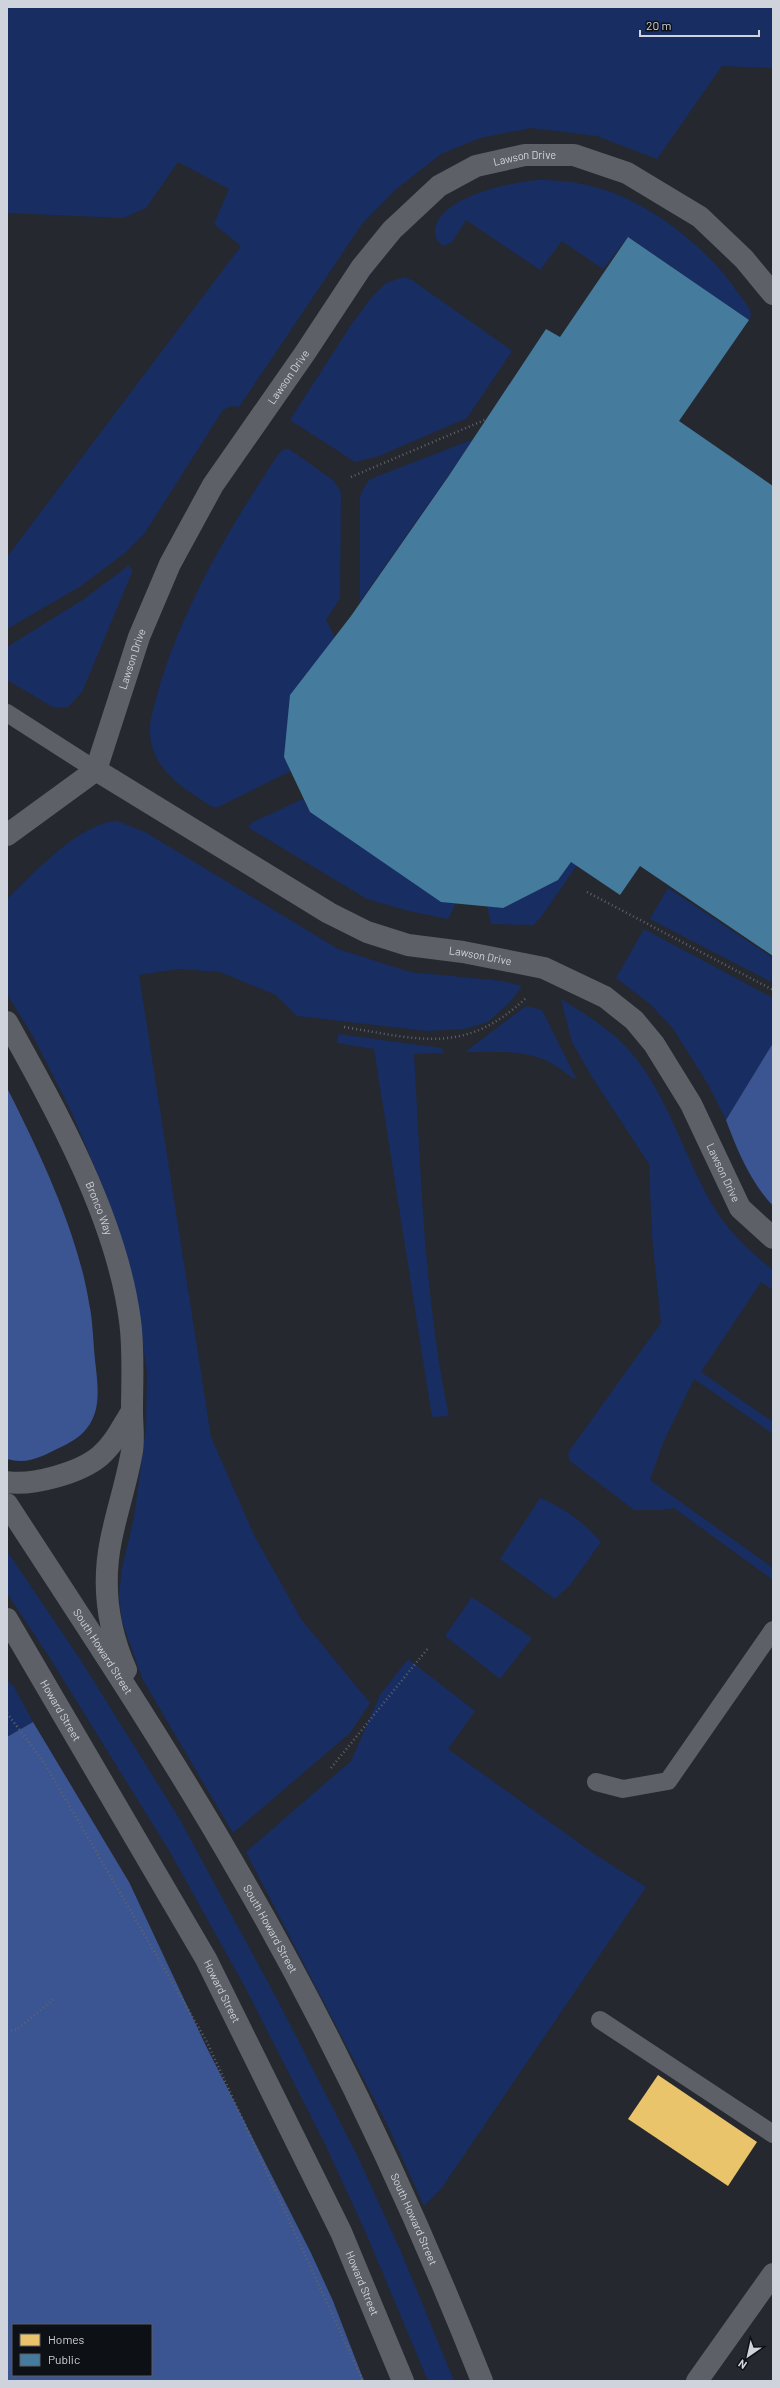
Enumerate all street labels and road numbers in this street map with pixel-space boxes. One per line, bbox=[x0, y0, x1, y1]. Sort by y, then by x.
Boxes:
street label: Lawson Drive bbox=[492, 148, 556, 168]
street label: Lawson Drive bbox=[264, 347, 311, 406]
street label: Lawson Drive bbox=[116, 626, 148, 691]
street label: Lawson Drive bbox=[448, 943, 513, 967]
street label: Lawson Drive bbox=[704, 1141, 743, 1204]
street label: Bronco Way bbox=[83, 1179, 116, 1237]
street label: South Howard Street bbox=[71, 1606, 136, 1696]
street label: Howard Street bbox=[38, 1677, 84, 1743]
street label: South Howard Street bbox=[241, 1882, 301, 1975]
street label: Howard Street bbox=[201, 1957, 243, 2025]
street label: South Howard Street bbox=[388, 2171, 440, 2267]
street label: Howard Street bbox=[344, 2249, 382, 2317]

